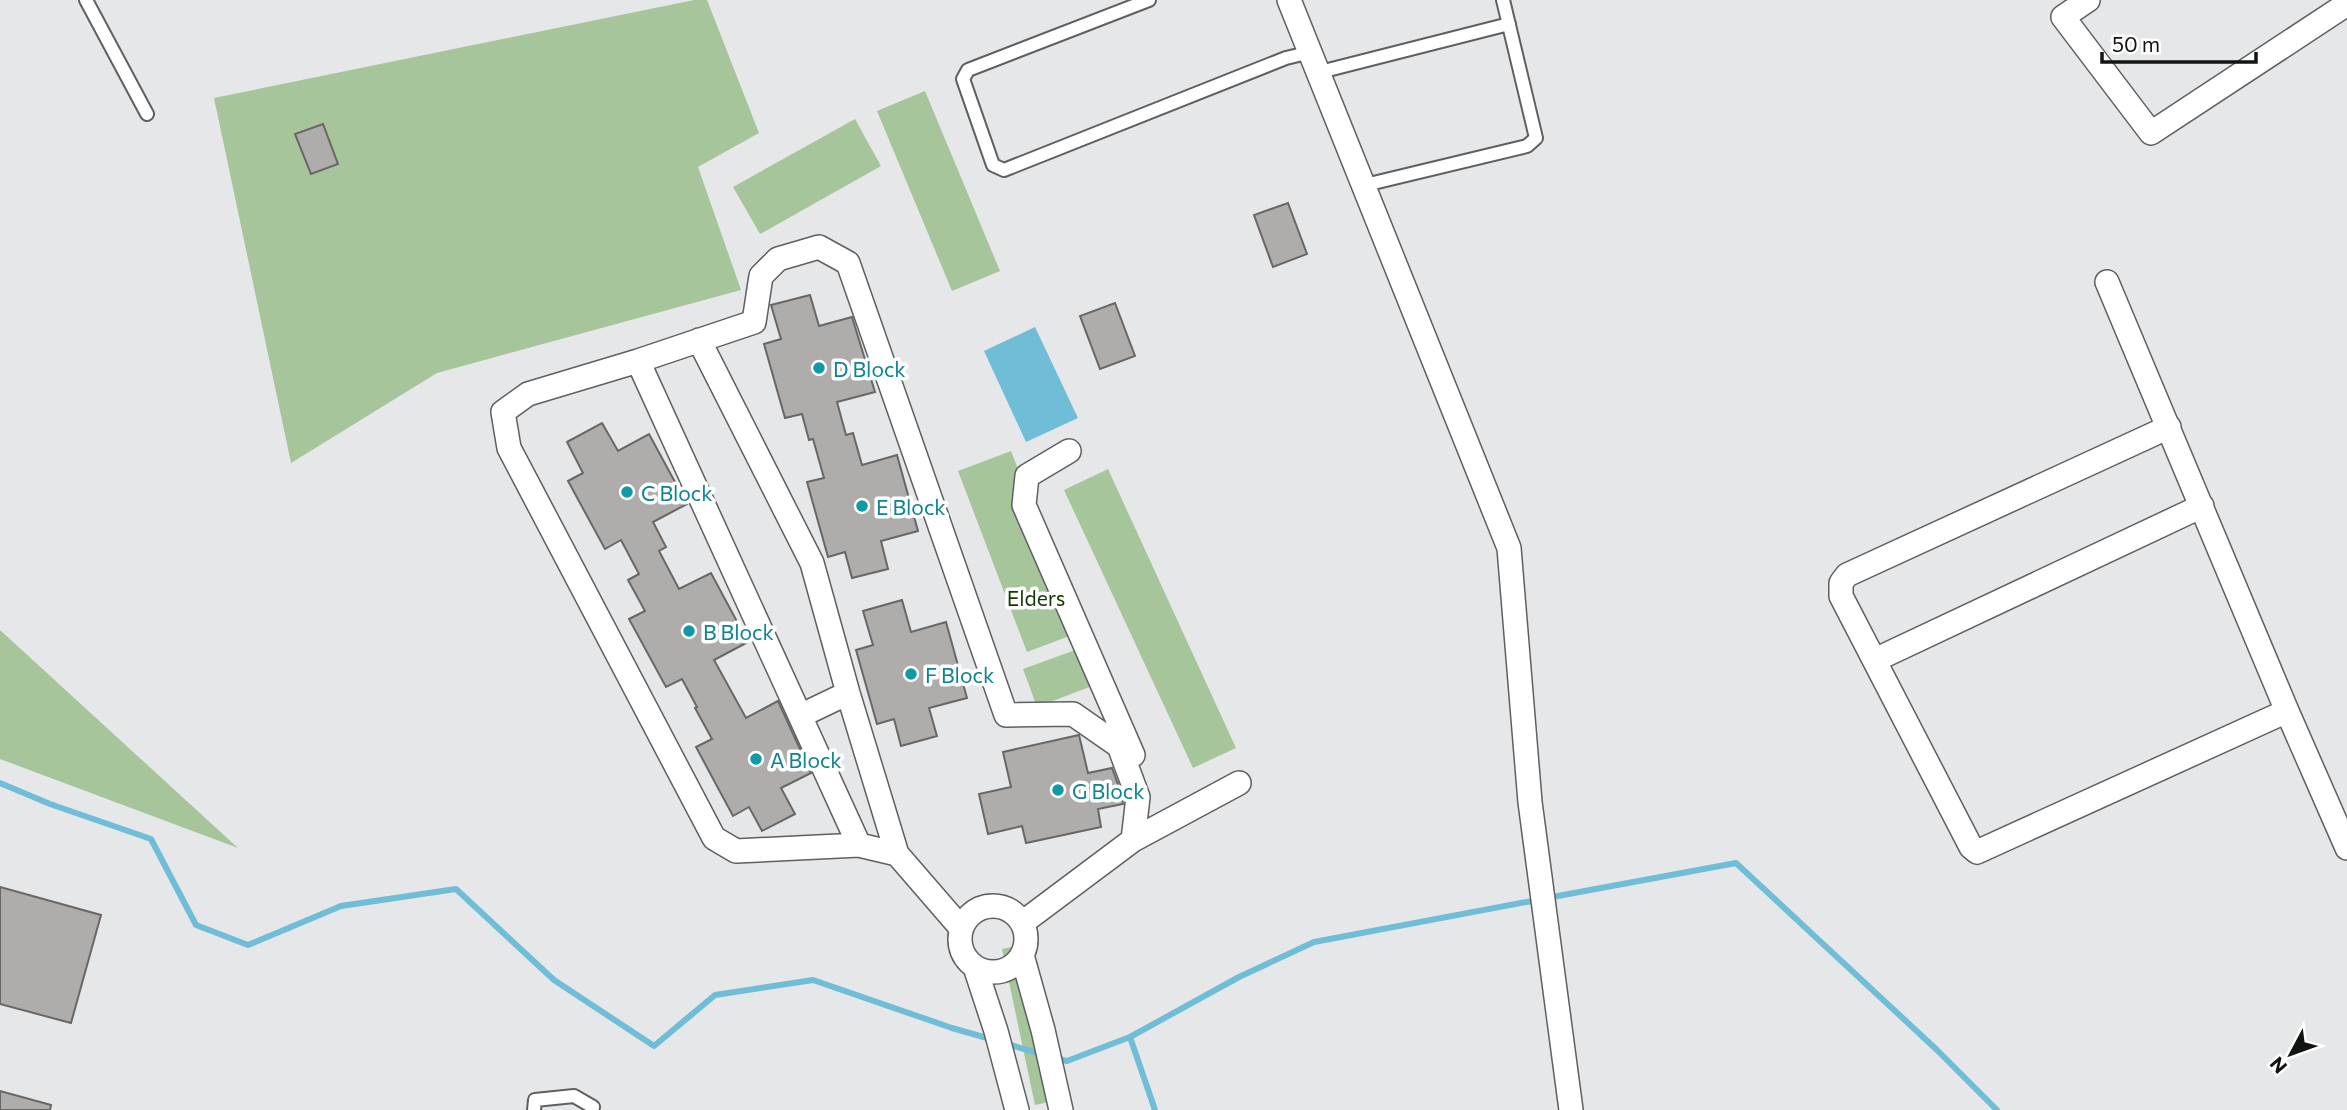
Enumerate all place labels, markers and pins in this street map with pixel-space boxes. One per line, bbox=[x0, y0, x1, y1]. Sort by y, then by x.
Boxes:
place label: D Block bbox=[833, 356, 906, 381]
marker: D Block bbox=[811, 360, 827, 376]
place label: C Block bbox=[641, 480, 713, 505]
marker: C Block bbox=[619, 484, 635, 500]
place label: E Block bbox=[876, 494, 946, 519]
marker: E Block bbox=[854, 498, 870, 514]
place label: B Block bbox=[703, 619, 774, 644]
marker: B Block bbox=[681, 623, 697, 639]
place label: F Block bbox=[925, 662, 994, 687]
marker: F Block bbox=[903, 666, 919, 682]
place label: A Block bbox=[770, 747, 842, 772]
marker: A Block bbox=[748, 751, 764, 767]
place label: G Block bbox=[1072, 778, 1145, 803]
marker: G Block bbox=[1050, 782, 1066, 798]

